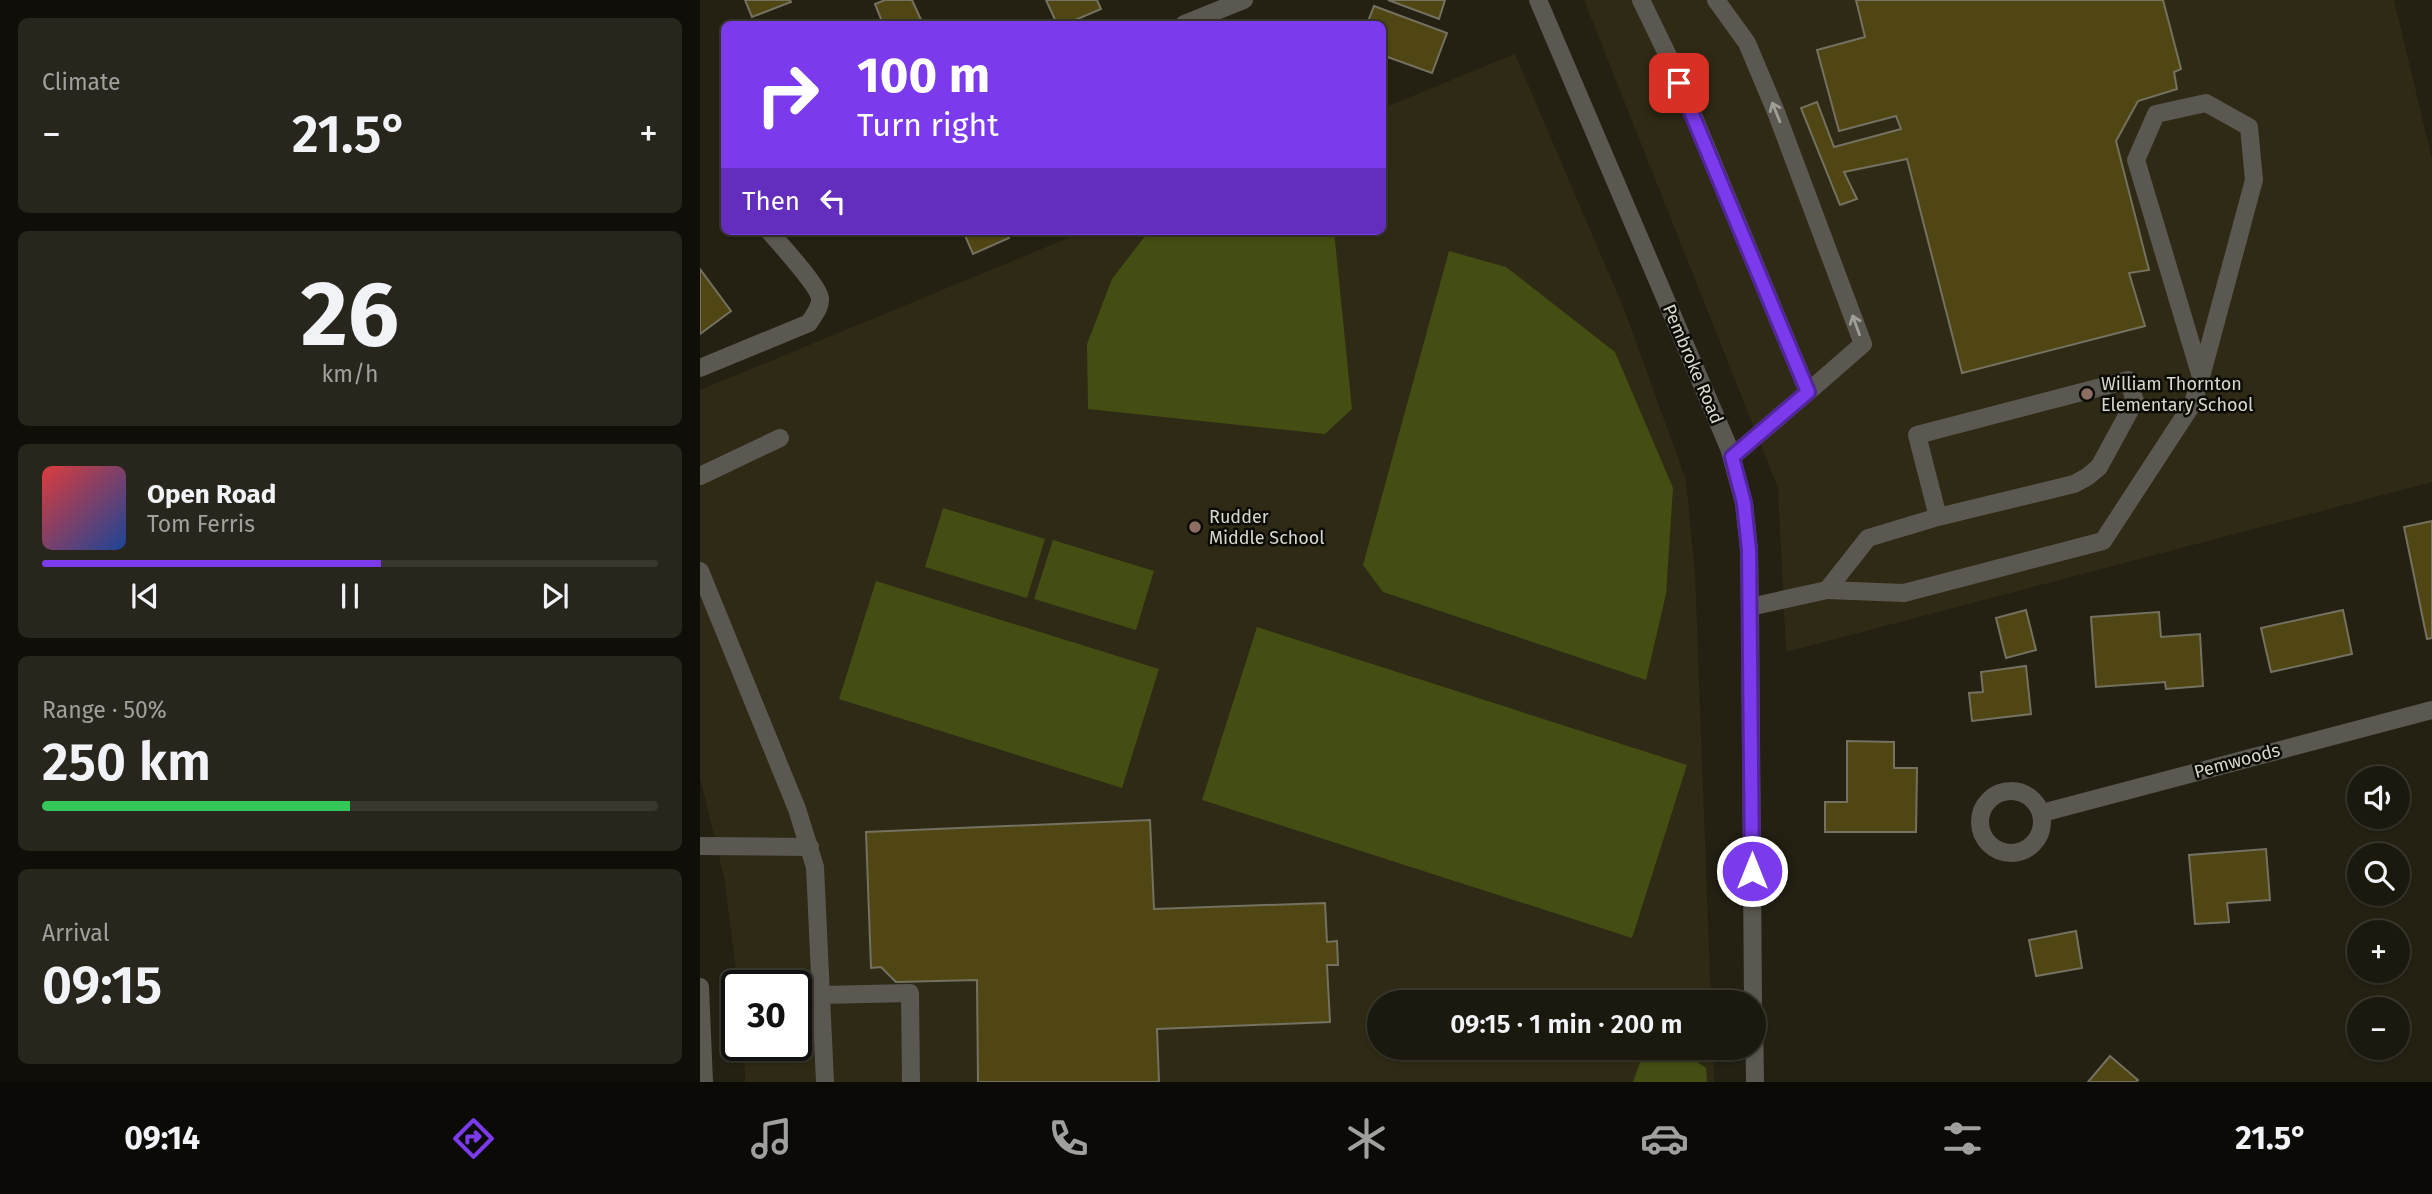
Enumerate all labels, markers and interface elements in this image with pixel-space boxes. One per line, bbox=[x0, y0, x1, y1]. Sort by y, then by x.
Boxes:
text: 100 m bbox=[857, 46, 990, 105]
icon: right bbox=[742, 49, 833, 140]
pin bbox=[1649, 53, 1709, 113]
icon: arrive bbox=[1660, 64, 1698, 102]
text: Climate bbox=[42, 68, 121, 96]
one-way arrow bbox=[1769, 102, 1782, 124]
text: 21.5° bbox=[292, 103, 408, 166]
text: Turn right bbox=[857, 106, 999, 144]
text: − bbox=[42, 111, 61, 157]
text: + bbox=[639, 111, 658, 157]
icon: left bbox=[814, 182, 852, 220]
text: Then bbox=[742, 186, 800, 217]
text: 26 bbox=[301, 260, 399, 369]
street label: Pembroke Road bbox=[1658, 301, 1728, 427]
one-way arrow bbox=[1849, 315, 1861, 337]
text: km/h bbox=[322, 360, 378, 388]
place label: William Thornton Elementary School bbox=[2101, 373, 2253, 416]
marker: William Thornton Elementary School bbox=[2079, 386, 2095, 402]
text: Open Road bbox=[147, 479, 276, 510]
place label: Rudder Middle School bbox=[1209, 506, 1325, 549]
text: Tom Ferris bbox=[147, 510, 255, 538]
marker: Rudder Middle School bbox=[1187, 519, 1203, 535]
icon: previous bbox=[126, 577, 164, 615]
icon: pause bbox=[331, 577, 369, 615]
icon: next bbox=[536, 577, 574, 615]
text: Range · 50% bbox=[42, 696, 167, 724]
text: 250 km bbox=[42, 731, 211, 794]
street label: Pemwoods bbox=[2192, 739, 2282, 783]
map controls bbox=[2347, 766, 2410, 1060]
button: sound bbox=[2347, 766, 2410, 829]
position arrow bbox=[1715, 834, 1789, 908]
button: search bbox=[2347, 843, 2410, 906]
text: Arrival bbox=[42, 919, 109, 947]
button: + bbox=[2347, 920, 2410, 983]
text: 09:15 bbox=[42, 954, 162, 1017]
speed limit sign: 30 bbox=[721, 970, 812, 1061]
button: − bbox=[2347, 997, 2410, 1060]
text: 09:15 · 1 min · 200 m bbox=[1450, 1009, 1683, 1040]
icon: directions bbox=[449, 1114, 498, 1163]
icon: music bbox=[747, 1114, 796, 1163]
icon: phone bbox=[1044, 1114, 1093, 1163]
icon: climate bbox=[1342, 1114, 1391, 1163]
icon: car bbox=[1640, 1114, 1689, 1163]
icon: filters bbox=[1938, 1114, 1987, 1163]
text: 09:14 bbox=[124, 1119, 200, 1157]
text: 21.5° bbox=[2235, 1119, 2308, 1157]

